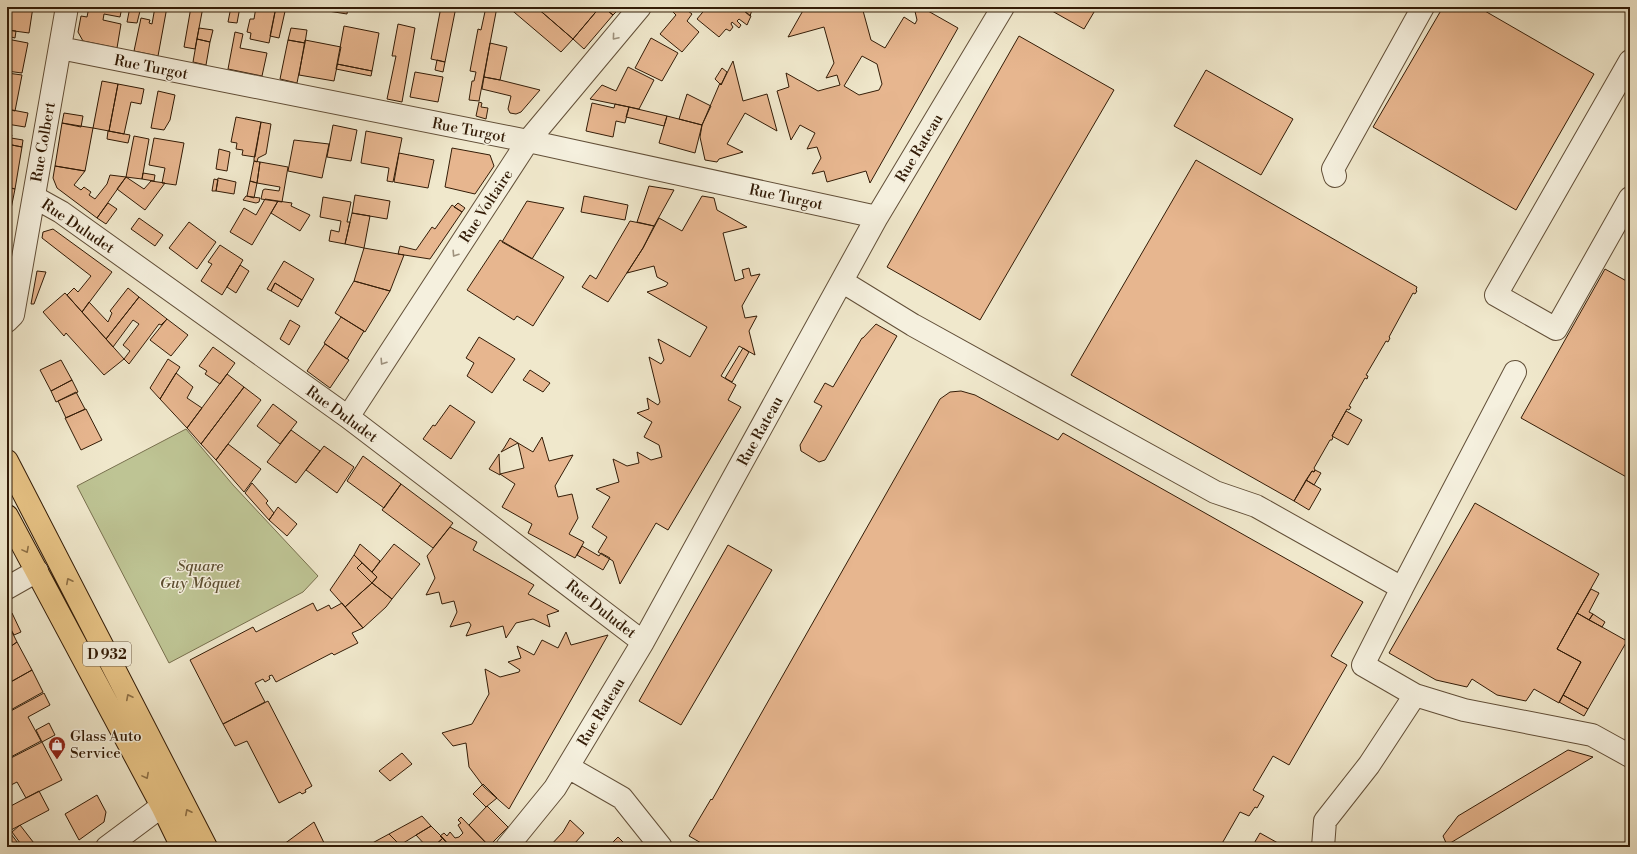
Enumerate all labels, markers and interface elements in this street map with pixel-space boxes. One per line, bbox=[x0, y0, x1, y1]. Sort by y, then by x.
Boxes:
one-way arrow bbox=[613, 32, 620, 40]
street label: Rue Turgot bbox=[112, 51, 190, 84]
street label: Rue Colbert bbox=[27, 100, 60, 184]
street label: Rue Rateau bbox=[892, 110, 948, 186]
street label: Rue Turgot bbox=[430, 114, 508, 147]
street label: Rue Voltaire bbox=[456, 166, 517, 247]
street label: Rue Turgot bbox=[747, 180, 825, 215]
street label: Rue Duludet bbox=[38, 195, 118, 258]
one-way arrow bbox=[453, 249, 460, 256]
one-way arrow bbox=[381, 358, 388, 365]
street label: Rue Duludet bbox=[302, 382, 382, 447]
street label: Rue Rateau bbox=[734, 393, 788, 469]
one-way arrow bbox=[21, 546, 28, 553]
park label: Square Guy Môquet bbox=[160, 557, 241, 593]
street label: Rue Duludet bbox=[562, 576, 640, 643]
one-way arrow bbox=[66, 578, 74, 586]
road number: D 932 bbox=[83, 642, 131, 666]
street label: Rue Rateau bbox=[574, 674, 630, 750]
one-way arrow bbox=[126, 694, 134, 701]
place label: Glass Auto Service bbox=[70, 727, 142, 763]
shop icon: Glass Auto Service bbox=[47, 735, 67, 760]
one-way arrow bbox=[141, 772, 149, 779]
one-way arrow bbox=[186, 809, 193, 817]

